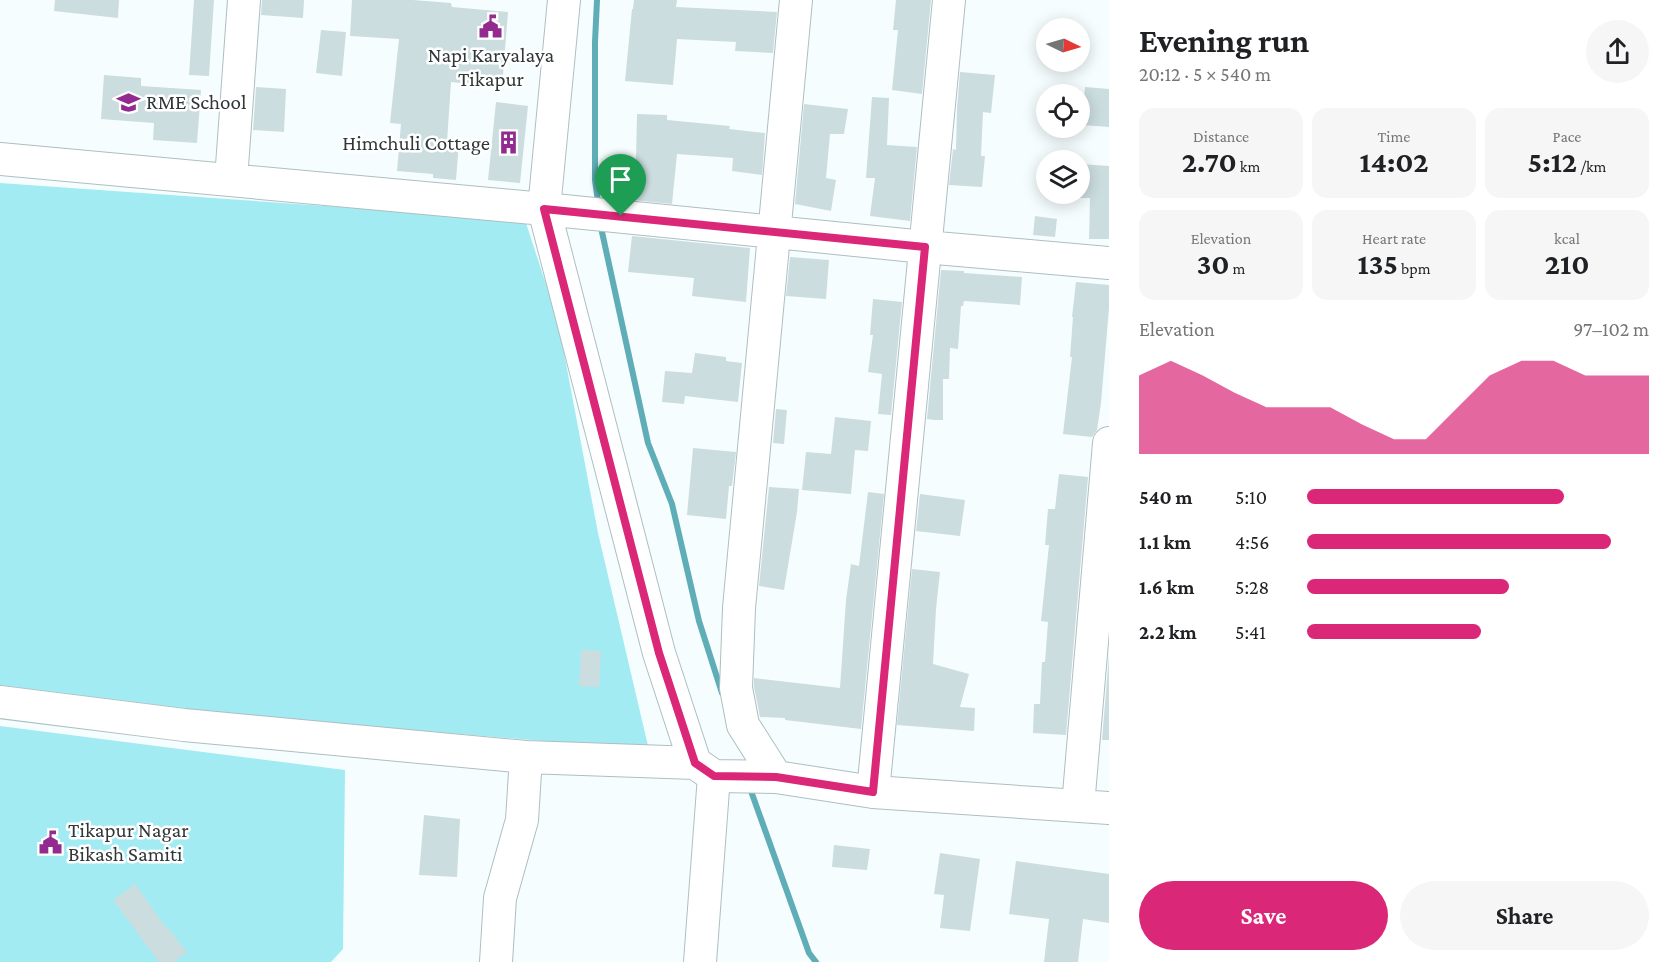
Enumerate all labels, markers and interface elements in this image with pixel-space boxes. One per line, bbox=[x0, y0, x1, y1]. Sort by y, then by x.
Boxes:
public building icon: Napi Karyalaya Tikapur bbox=[478, 14, 504, 40]
north arrow bbox=[1036, 18, 1090, 72]
map controls bbox=[1036, 18, 1090, 204]
button: share bbox=[1586, 20, 1649, 83]
text: Evening run bbox=[1139, 22, 1309, 59]
place label: Napi Karyalaya Tikapur bbox=[428, 43, 555, 91]
text: 20:12 · 5 × 540 m bbox=[1139, 63, 1271, 85]
button: locate bbox=[1036, 84, 1090, 138]
school or university icon: RME School bbox=[115, 89, 141, 115]
place label: RME School bbox=[146, 90, 246, 114]
text: Distance bbox=[1193, 128, 1249, 145]
text: Time bbox=[1378, 128, 1410, 145]
text: Pace bbox=[1553, 128, 1581, 145]
building icon: Himchuli Cottage bbox=[495, 130, 521, 156]
place label: Himchuli Cottage bbox=[342, 131, 490, 155]
text: 2.70 bbox=[1182, 145, 1237, 178]
text: 14:02 bbox=[1360, 145, 1428, 178]
text: 5:12 bbox=[1528, 145, 1577, 178]
button: layers bbox=[1036, 150, 1090, 204]
pin bbox=[595, 154, 646, 216]
text: km bbox=[1237, 158, 1260, 175]
text: /km bbox=[1577, 158, 1606, 175]
icon: arrive bbox=[604, 163, 637, 196]
text: Elevation bbox=[1191, 230, 1251, 247]
text: Heart rate bbox=[1362, 230, 1426, 247]
text: kcal bbox=[1554, 230, 1580, 247]
text: 30 bbox=[1197, 247, 1230, 280]
text: 135 bbox=[1357, 247, 1398, 280]
text: 210 bbox=[1545, 247, 1589, 280]
text: m bbox=[1230, 260, 1245, 277]
text: bpm bbox=[1398, 260, 1431, 277]
text: Elevation bbox=[1139, 318, 1215, 340]
text: 97–102 m bbox=[1573, 318, 1649, 340]
text: 540 m bbox=[1139, 486, 1193, 508]
text: 5:10 bbox=[1235, 486, 1267, 508]
text: 1.1 km bbox=[1139, 531, 1191, 553]
text: 4:56 bbox=[1235, 531, 1269, 553]
text: 1.6 km bbox=[1139, 576, 1194, 598]
text: 5:28 bbox=[1235, 576, 1269, 598]
text: 2.2 km bbox=[1139, 621, 1197, 643]
text: 5:41 bbox=[1235, 621, 1266, 643]
place label: Tikapur Nagar Bikash Samiti bbox=[68, 818, 189, 866]
public building icon: Tikapur Nagar Bikash Samiti bbox=[37, 829, 63, 855]
button: Save bbox=[1139, 881, 1388, 950]
button: Share bbox=[1400, 881, 1649, 950]

